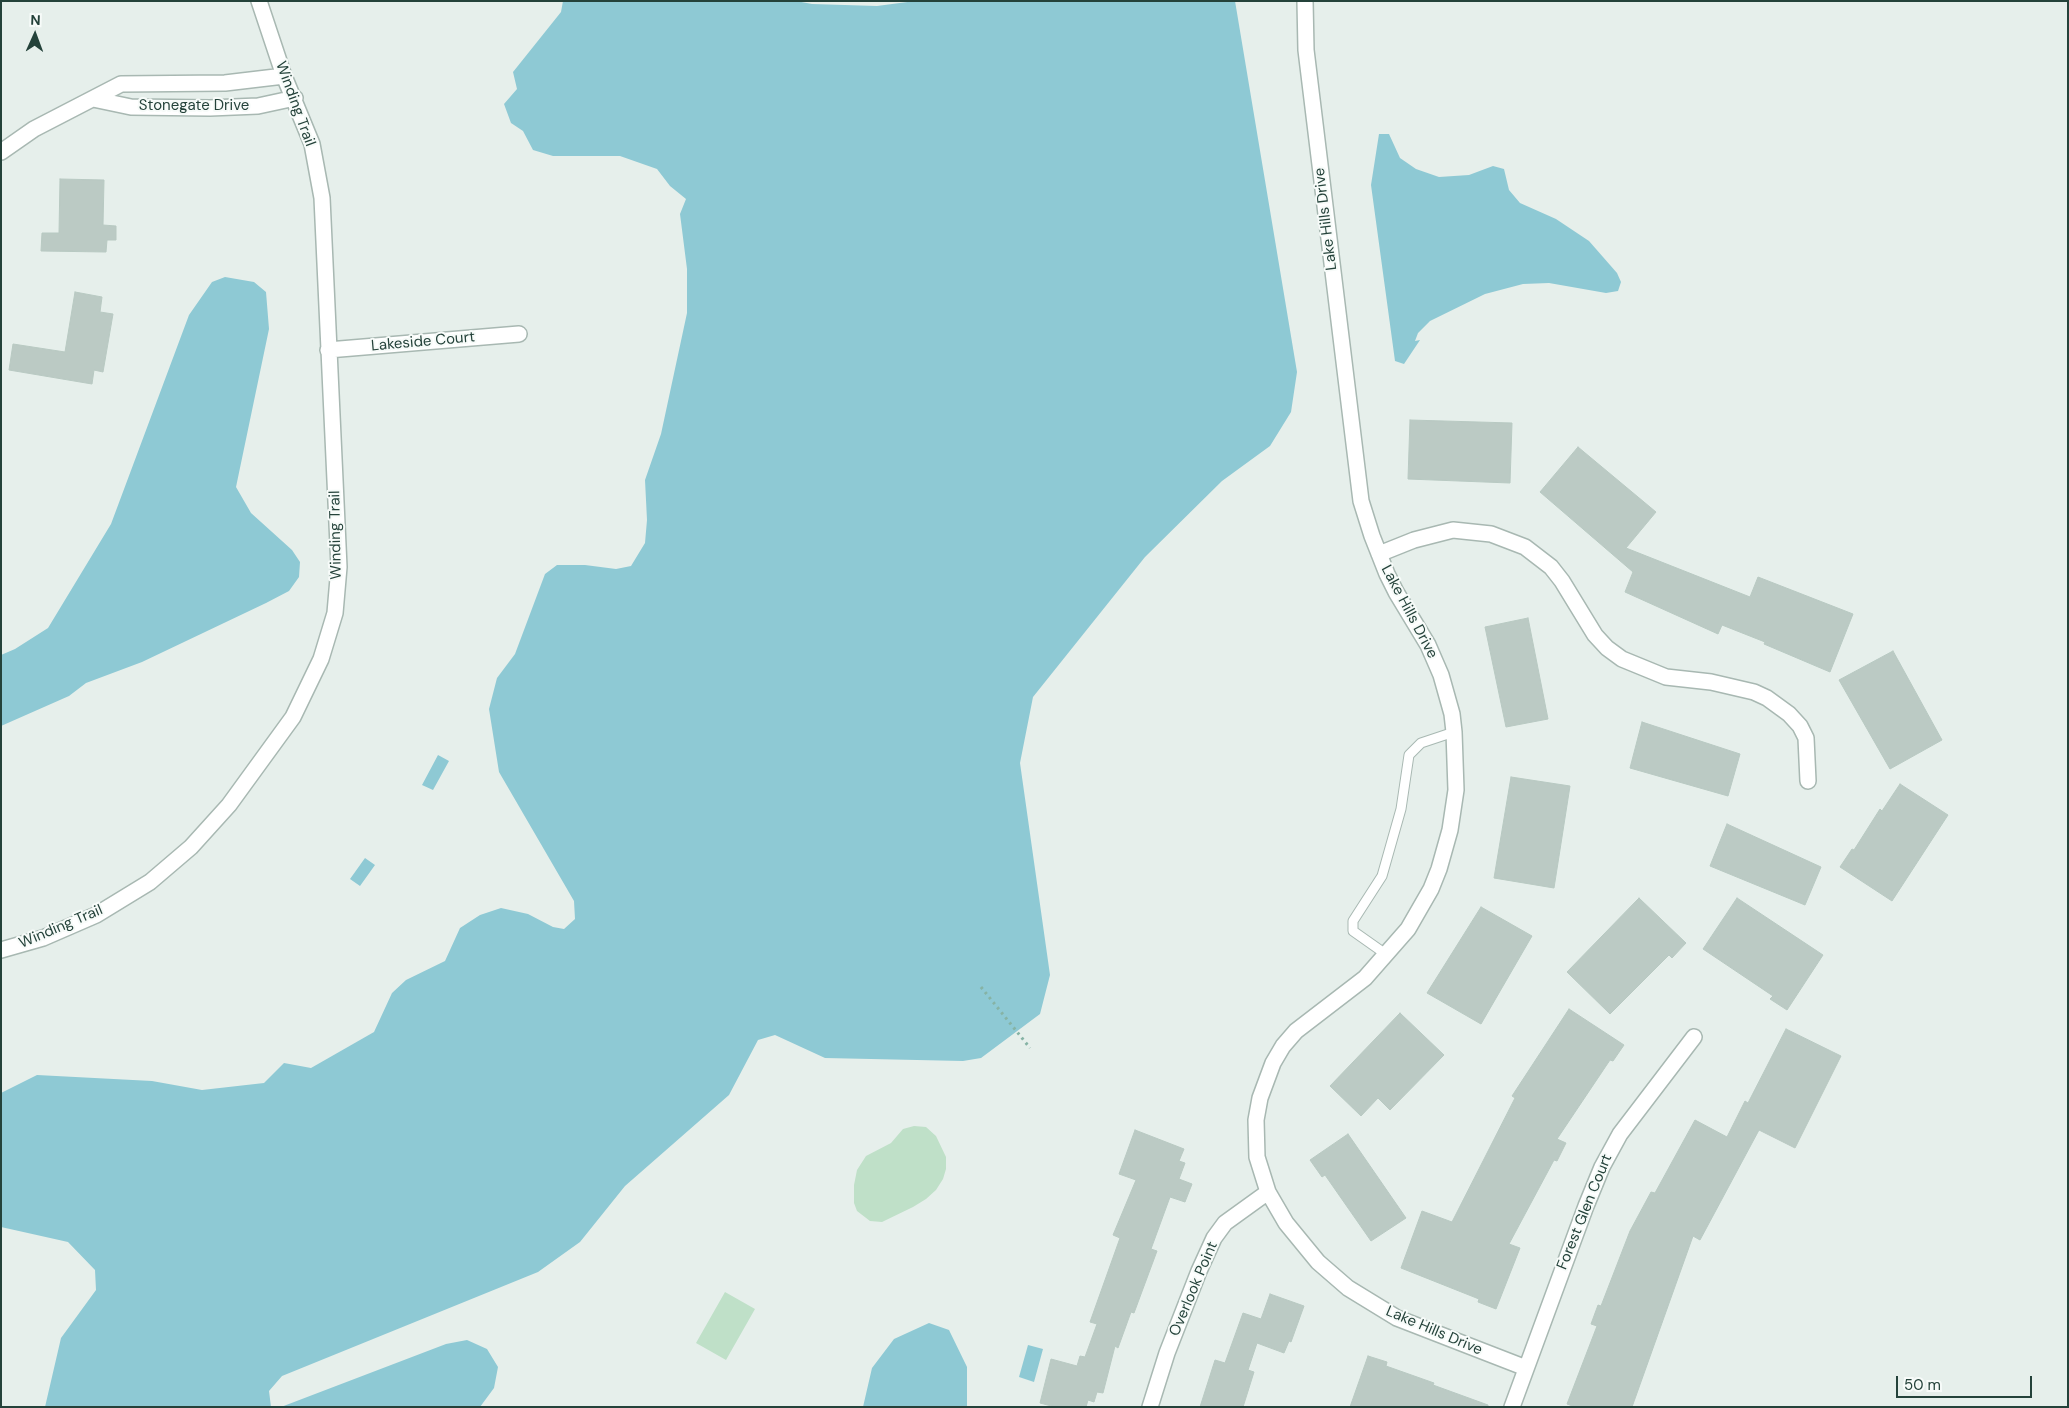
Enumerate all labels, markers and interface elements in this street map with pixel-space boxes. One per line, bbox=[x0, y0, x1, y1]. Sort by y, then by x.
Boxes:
north arrow bbox=[10, 10, 60, 60]
text: N bbox=[30, 11, 41, 29]
street label: Winding Trail bbox=[271, 59, 319, 149]
street label: Stonegate Drive bbox=[139, 97, 249, 115]
street label: Lake Hills Drive bbox=[1311, 167, 1341, 271]
street label: Lakeside Court bbox=[370, 328, 476, 356]
street label: Winding Trail bbox=[326, 490, 346, 580]
street label: Lake Hills Drive bbox=[1377, 562, 1441, 662]
street label: Winding Trail bbox=[17, 901, 105, 953]
street label: Forest Glen Court bbox=[1554, 1152, 1616, 1272]
street label: Overlook Point bbox=[1166, 1239, 1222, 1339]
street label: Lake Hills Drive bbox=[1383, 1303, 1485, 1359]
scale bar bbox=[1899, 1366, 2035, 1398]
text: 50 m bbox=[1904, 1375, 1941, 1395]

